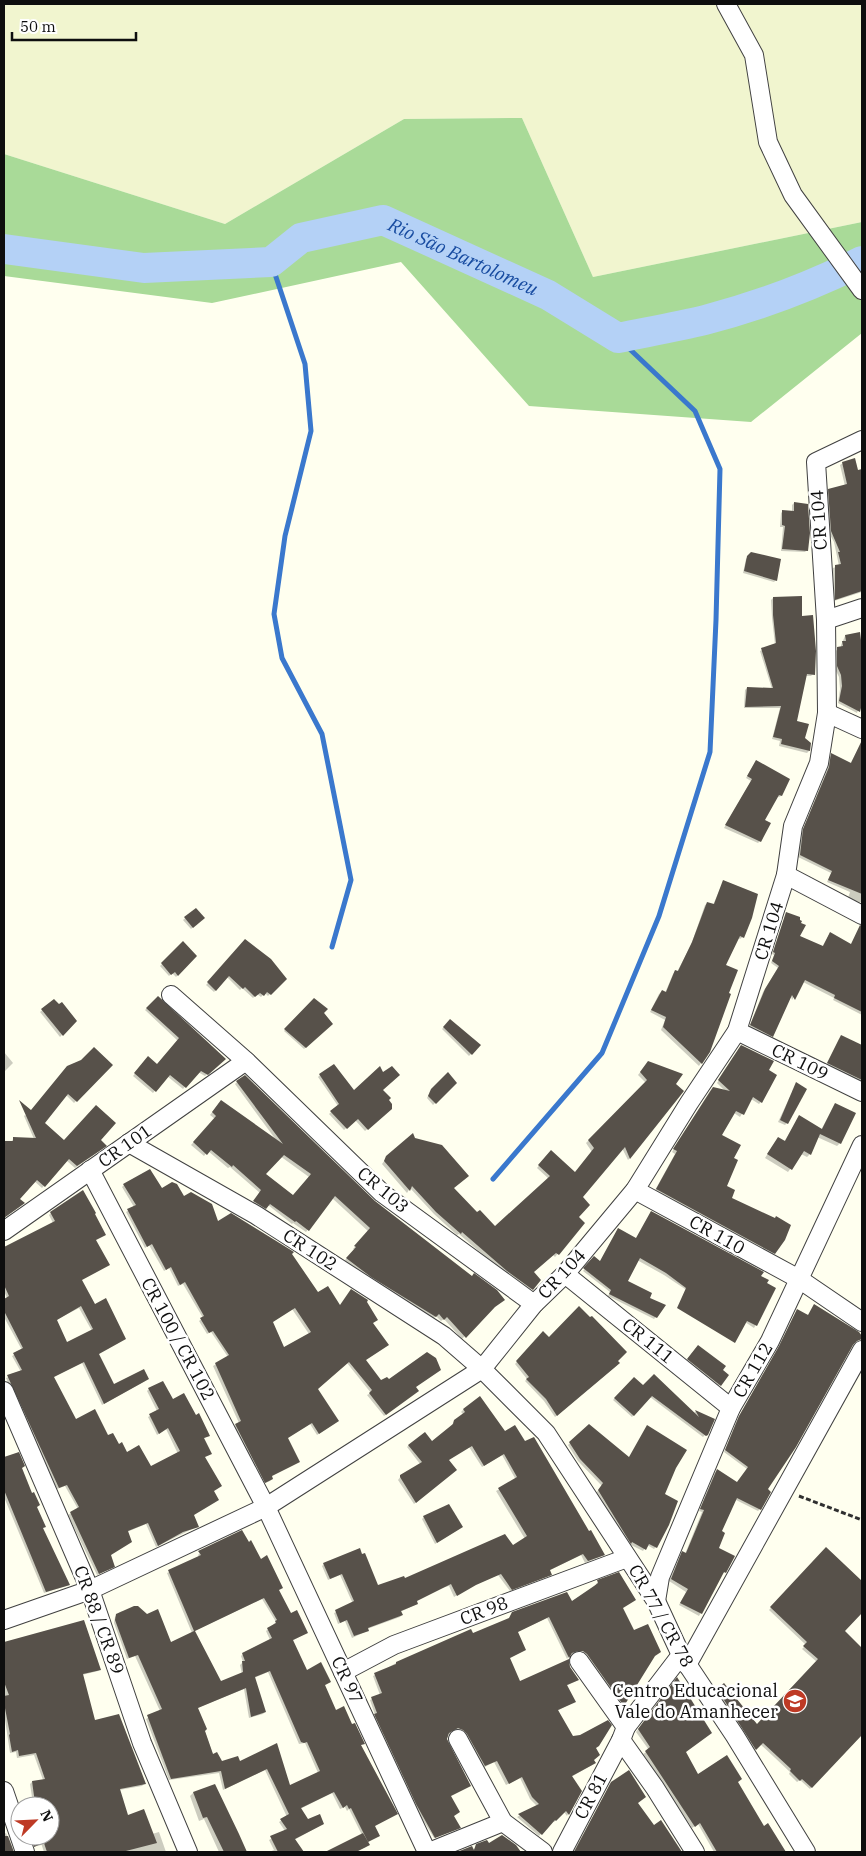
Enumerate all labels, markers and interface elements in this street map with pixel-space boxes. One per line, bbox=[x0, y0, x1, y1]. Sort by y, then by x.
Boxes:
scale bar bbox=[12, 10, 136, 42]
text: 50 m bbox=[20, 17, 56, 36]
water label: Rio São Bartolomeu bbox=[384, 212, 542, 301]
street label: CR 104 bbox=[805, 489, 832, 551]
street label: CR 104 bbox=[749, 899, 788, 963]
street label: CR 109 bbox=[768, 1038, 832, 1085]
street label: CR 101 bbox=[93, 1119, 156, 1172]
street label: CR 103 bbox=[353, 1161, 414, 1218]
street label: CR 110 bbox=[685, 1210, 749, 1259]
street label: CR 102 bbox=[279, 1223, 342, 1276]
street label: CR 104 bbox=[533, 1244, 591, 1304]
street label: CR 100 / CR 102 bbox=[136, 1273, 220, 1404]
street label: CR 111 bbox=[618, 1313, 679, 1369]
street label: CR 112 bbox=[728, 1338, 778, 1402]
street label: CR 77 / CR 78 bbox=[624, 1560, 699, 1671]
street label: CR 88 / CR 89 bbox=[69, 1562, 130, 1677]
street label: CR 98 bbox=[457, 1591, 511, 1630]
street label: CR 97 bbox=[327, 1652, 368, 1707]
place label: Centro Educacional Vale do Amanhecer bbox=[612, 1679, 778, 1723]
school or university icon: Centro Educacional Vale do Amanhecer bbox=[782, 1688, 808, 1714]
street label: CR 81 bbox=[569, 1768, 612, 1823]
north arrow bbox=[10, 1796, 60, 1846]
text: N bbox=[36, 1807, 57, 1824]

